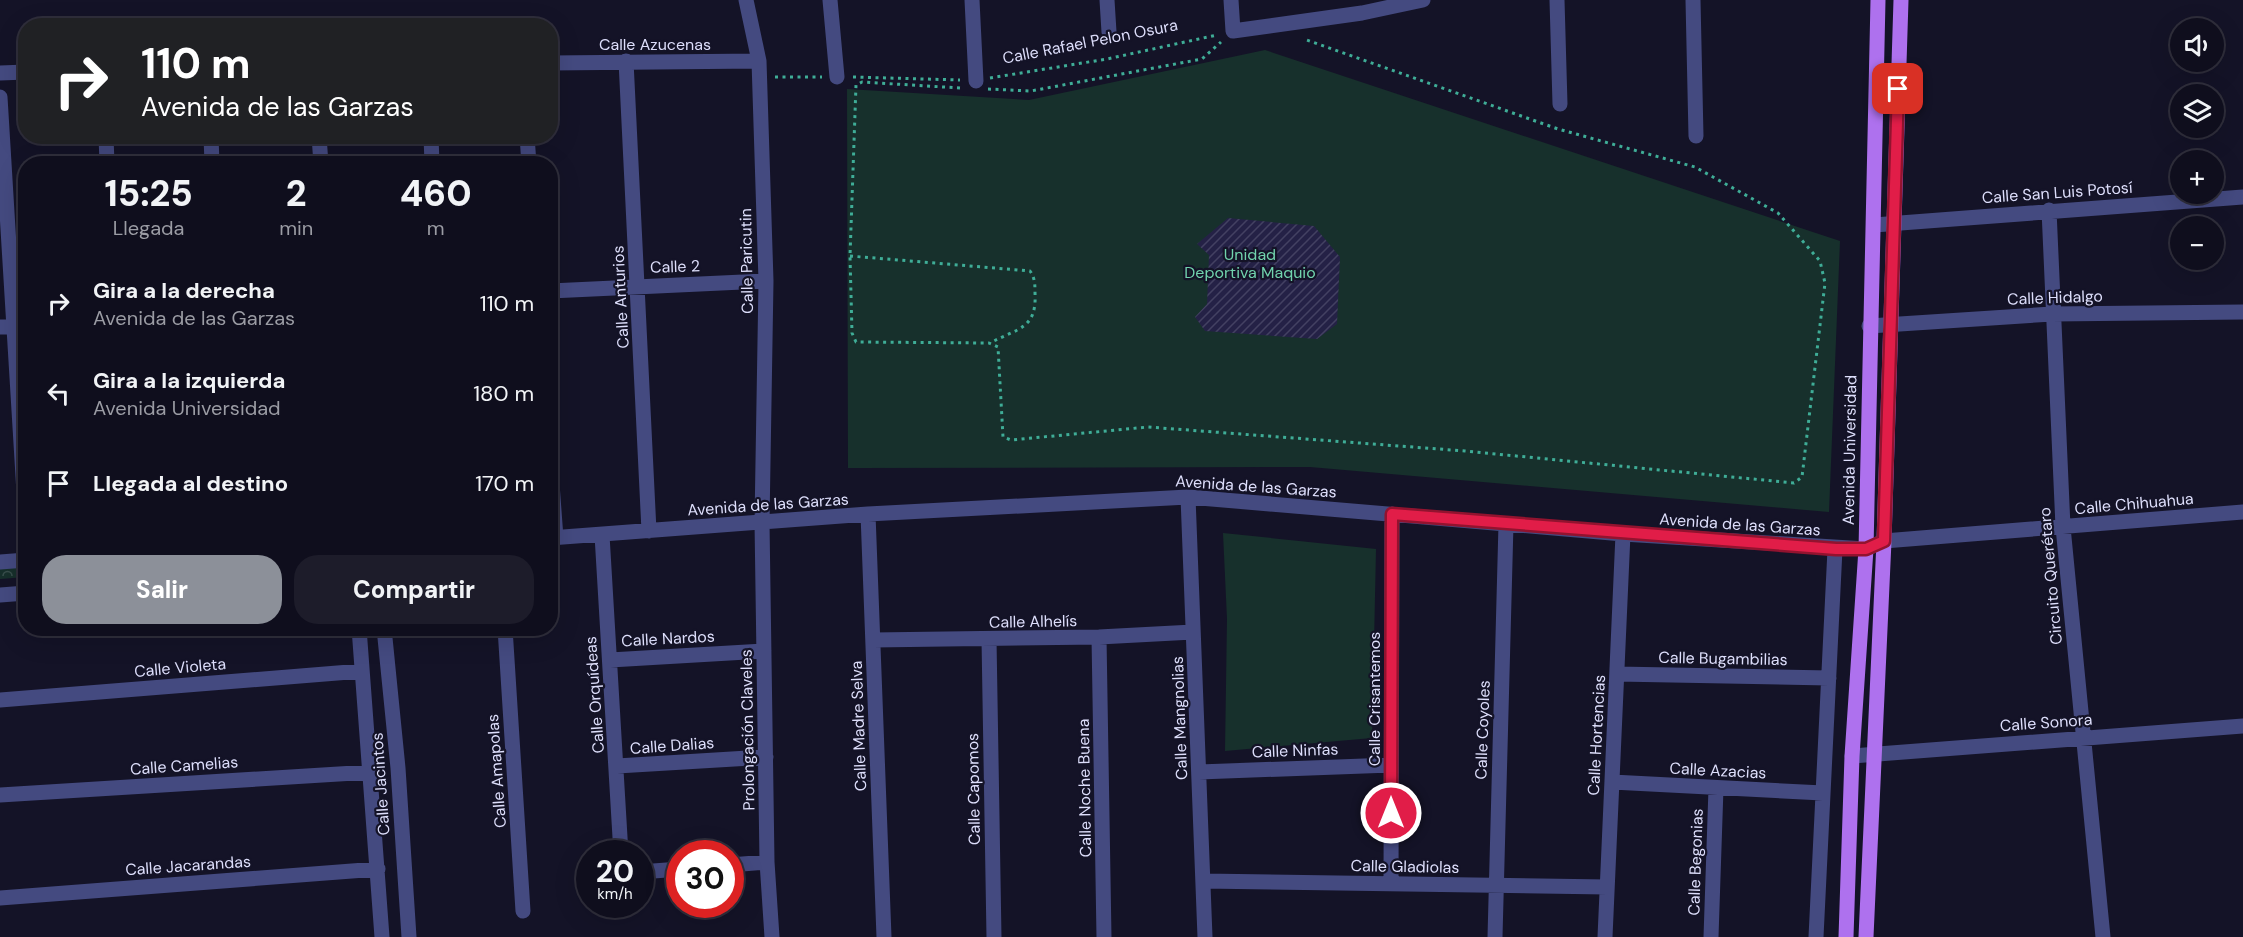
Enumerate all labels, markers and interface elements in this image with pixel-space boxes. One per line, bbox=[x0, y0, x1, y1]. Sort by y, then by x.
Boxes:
street label: Calle Rafael Pelon Osura bbox=[1001, 14, 1179, 69]
map controls bbox=[2170, 18, 2224, 270]
button: sound bbox=[2170, 18, 2224, 72]
street label: Calle Azucenas bbox=[599, 34, 711, 55]
text: 110 m bbox=[141, 36, 251, 91]
icon: right bbox=[42, 42, 120, 120]
pin bbox=[1872, 63, 1923, 114]
icon: arrive bbox=[1881, 72, 1914, 105]
button: layers bbox=[2170, 84, 2224, 138]
text: Avenida de las Garzas bbox=[141, 89, 414, 124]
button: + bbox=[2170, 150, 2224, 204]
text: 15:25 bbox=[104, 170, 193, 217]
text: 2 bbox=[286, 170, 307, 217]
text: 460 bbox=[400, 170, 472, 217]
street label: Calle San Luis Potosí bbox=[1981, 177, 2133, 208]
street label: Calle Paricutin bbox=[735, 208, 758, 314]
text: Llegada bbox=[113, 215, 184, 241]
text: min bbox=[279, 215, 313, 241]
text: m bbox=[427, 215, 445, 241]
button: − bbox=[2170, 216, 2224, 270]
park label: Unidad Deportiva Maquio bbox=[1184, 244, 1316, 283]
street label: Calle Anturios bbox=[607, 245, 634, 349]
street label: Calle 2 bbox=[650, 255, 700, 278]
text: Gira a la derecha bbox=[93, 276, 275, 305]
street label: Calle Hidalgo bbox=[2007, 285, 2103, 310]
icon: right bbox=[42, 287, 75, 320]
text: 110 m bbox=[480, 289, 534, 318]
text: Avenida de las Garzas bbox=[93, 305, 295, 331]
text: Gira a la izquierda bbox=[93, 366, 285, 395]
street label: Avenida Universidad bbox=[1838, 375, 1861, 525]
icon: left bbox=[42, 377, 75, 410]
text: 180 m bbox=[473, 379, 534, 408]
text: Avenida Universidad bbox=[93, 395, 281, 421]
icon: arrive bbox=[42, 467, 75, 500]
text: Llegada al destino bbox=[93, 469, 288, 498]
text: 170 m bbox=[475, 469, 534, 498]
street label: Avenida de las Garzas bbox=[1175, 470, 1337, 503]
street label: Avenida de las Garzas bbox=[687, 488, 849, 521]
street label: Calle Chihuahua bbox=[2074, 488, 2194, 519]
street label: Circuito Querétaro bbox=[2034, 506, 2067, 646]
street label: Avenida de las Garzas bbox=[1659, 508, 1821, 541]
button: Salir bbox=[42, 555, 282, 624]
button: Compartir bbox=[294, 555, 534, 624]
street label: Calle Alhelís bbox=[989, 610, 1077, 633]
street label: Calle Nardos bbox=[621, 626, 715, 651]
street label: Calle Crisantemos bbox=[1364, 632, 1385, 766]
street label: Calle Orquídeas bbox=[580, 636, 609, 754]
street label: Calle Bugambilias bbox=[1658, 647, 1788, 670]
street label: Prolongación Claveles bbox=[736, 649, 759, 811]
street label: Calle Violeta bbox=[133, 653, 227, 682]
street label: Calle Mangnolias bbox=[1167, 656, 1192, 780]
street label: Calle Madre Selva bbox=[846, 660, 871, 792]
street label: Calle Hortencias bbox=[1583, 674, 1610, 796]
street label: Calle Coyoles bbox=[1470, 680, 1495, 780]
street label: Calle Sonora bbox=[1999, 709, 2093, 736]
street label: Calle Amapolas bbox=[482, 713, 511, 829]
street label: Calle Noche Buena bbox=[1073, 718, 1096, 858]
street label: Calle Jacintos bbox=[366, 732, 395, 836]
street label: Calle Dalias bbox=[629, 732, 715, 759]
street label: Calle Capomos bbox=[962, 733, 985, 845]
street label: Calle Ninfas bbox=[1251, 738, 1339, 763]
street label: Calle Camelias bbox=[129, 751, 239, 780]
street label: Calle Azacias bbox=[1669, 757, 1767, 784]
position arrow bbox=[1359, 781, 1423, 845]
street label: Calle Begonias bbox=[1683, 808, 1708, 916]
speed limit sign: 30 bbox=[666, 840, 744, 918]
street label: Calle Jacarandas bbox=[125, 851, 252, 880]
text: 20 bbox=[596, 852, 634, 891]
street label: Calle Gladiolas bbox=[1350, 855, 1460, 878]
text: km/h bbox=[597, 884, 633, 904]

